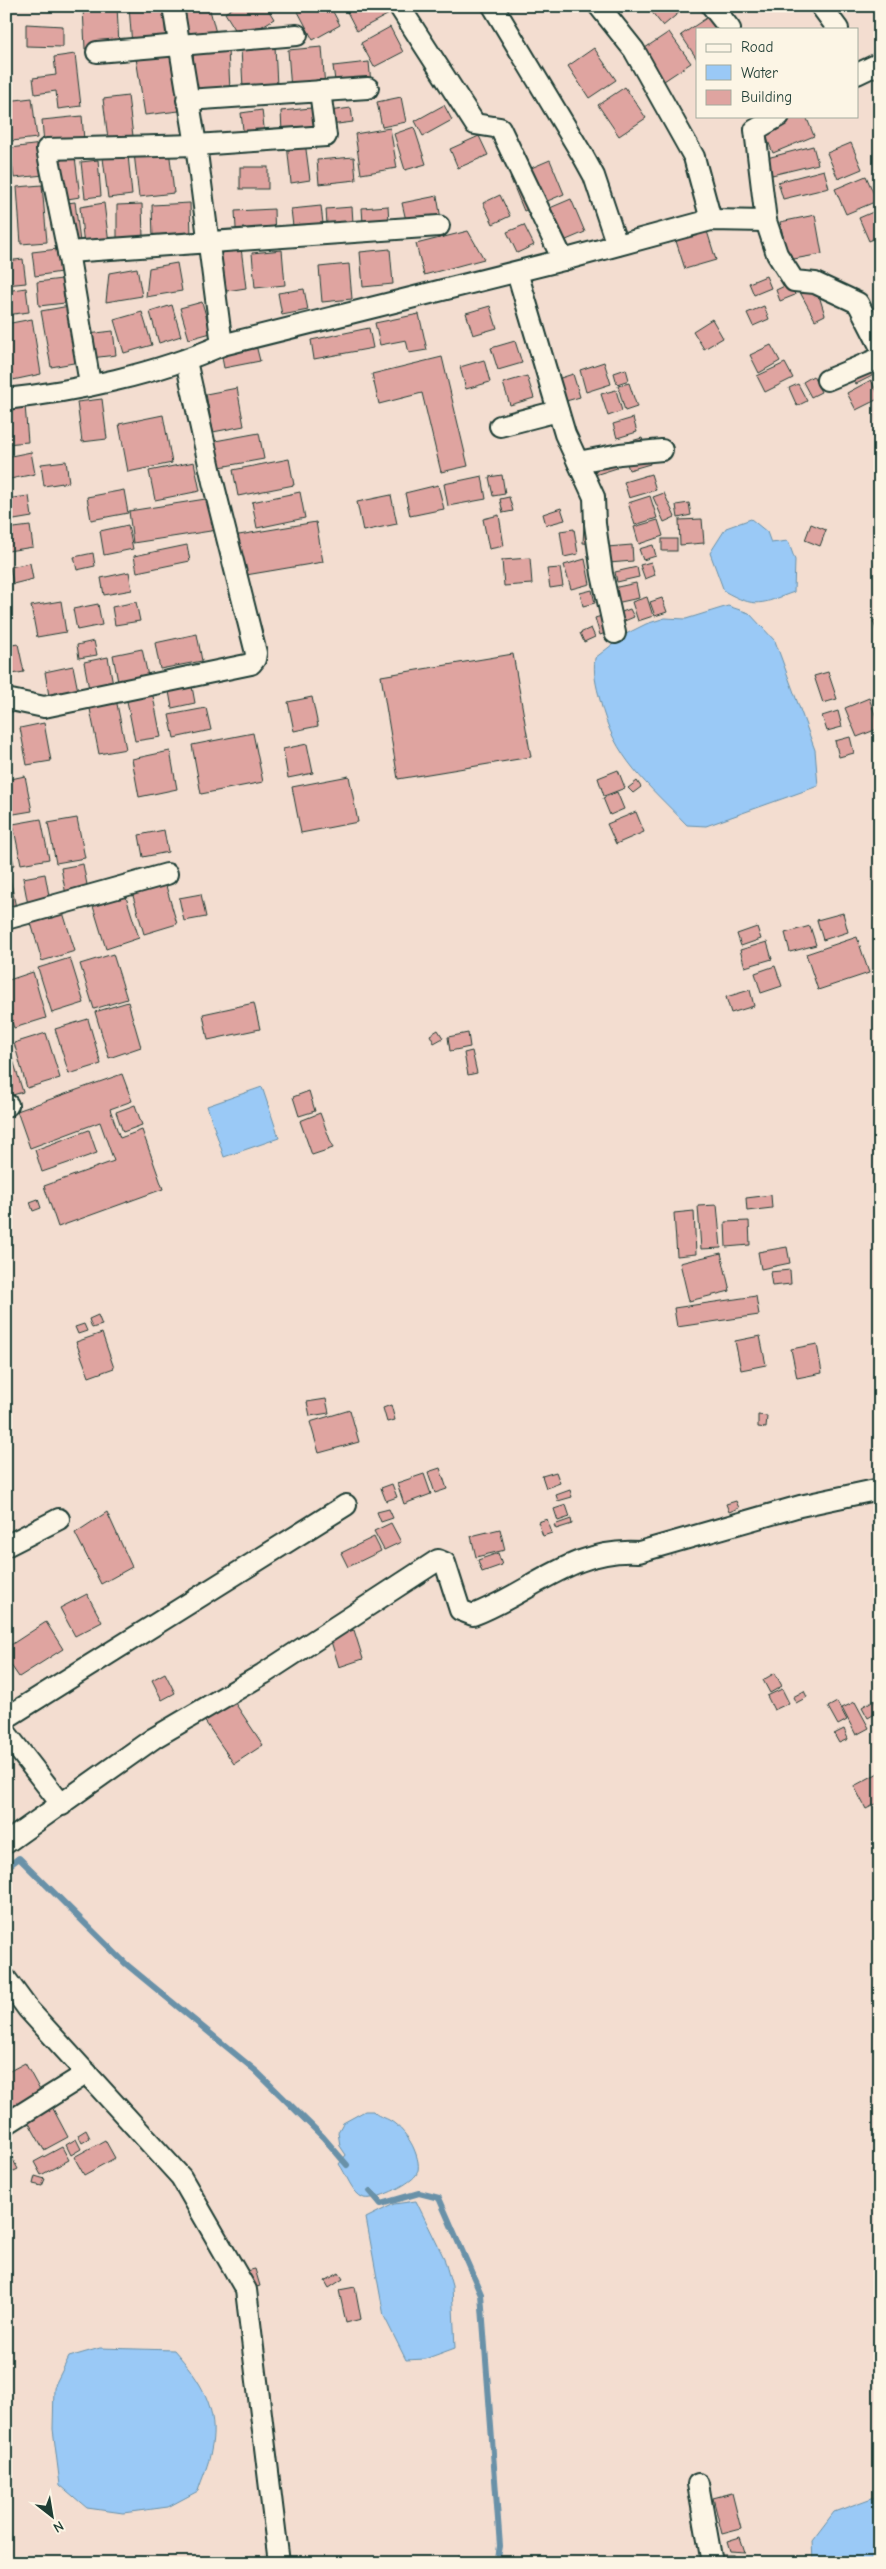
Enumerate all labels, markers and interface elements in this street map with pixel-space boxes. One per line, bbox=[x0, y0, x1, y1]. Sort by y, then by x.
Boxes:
legend bbox=[696, 28, 858, 118]
text: Road bbox=[741, 38, 773, 56]
text: Water bbox=[741, 64, 778, 82]
text: Building bbox=[741, 88, 792, 106]
north arrow bbox=[28, 2492, 78, 2542]
text: N bbox=[50, 2517, 67, 2536]

